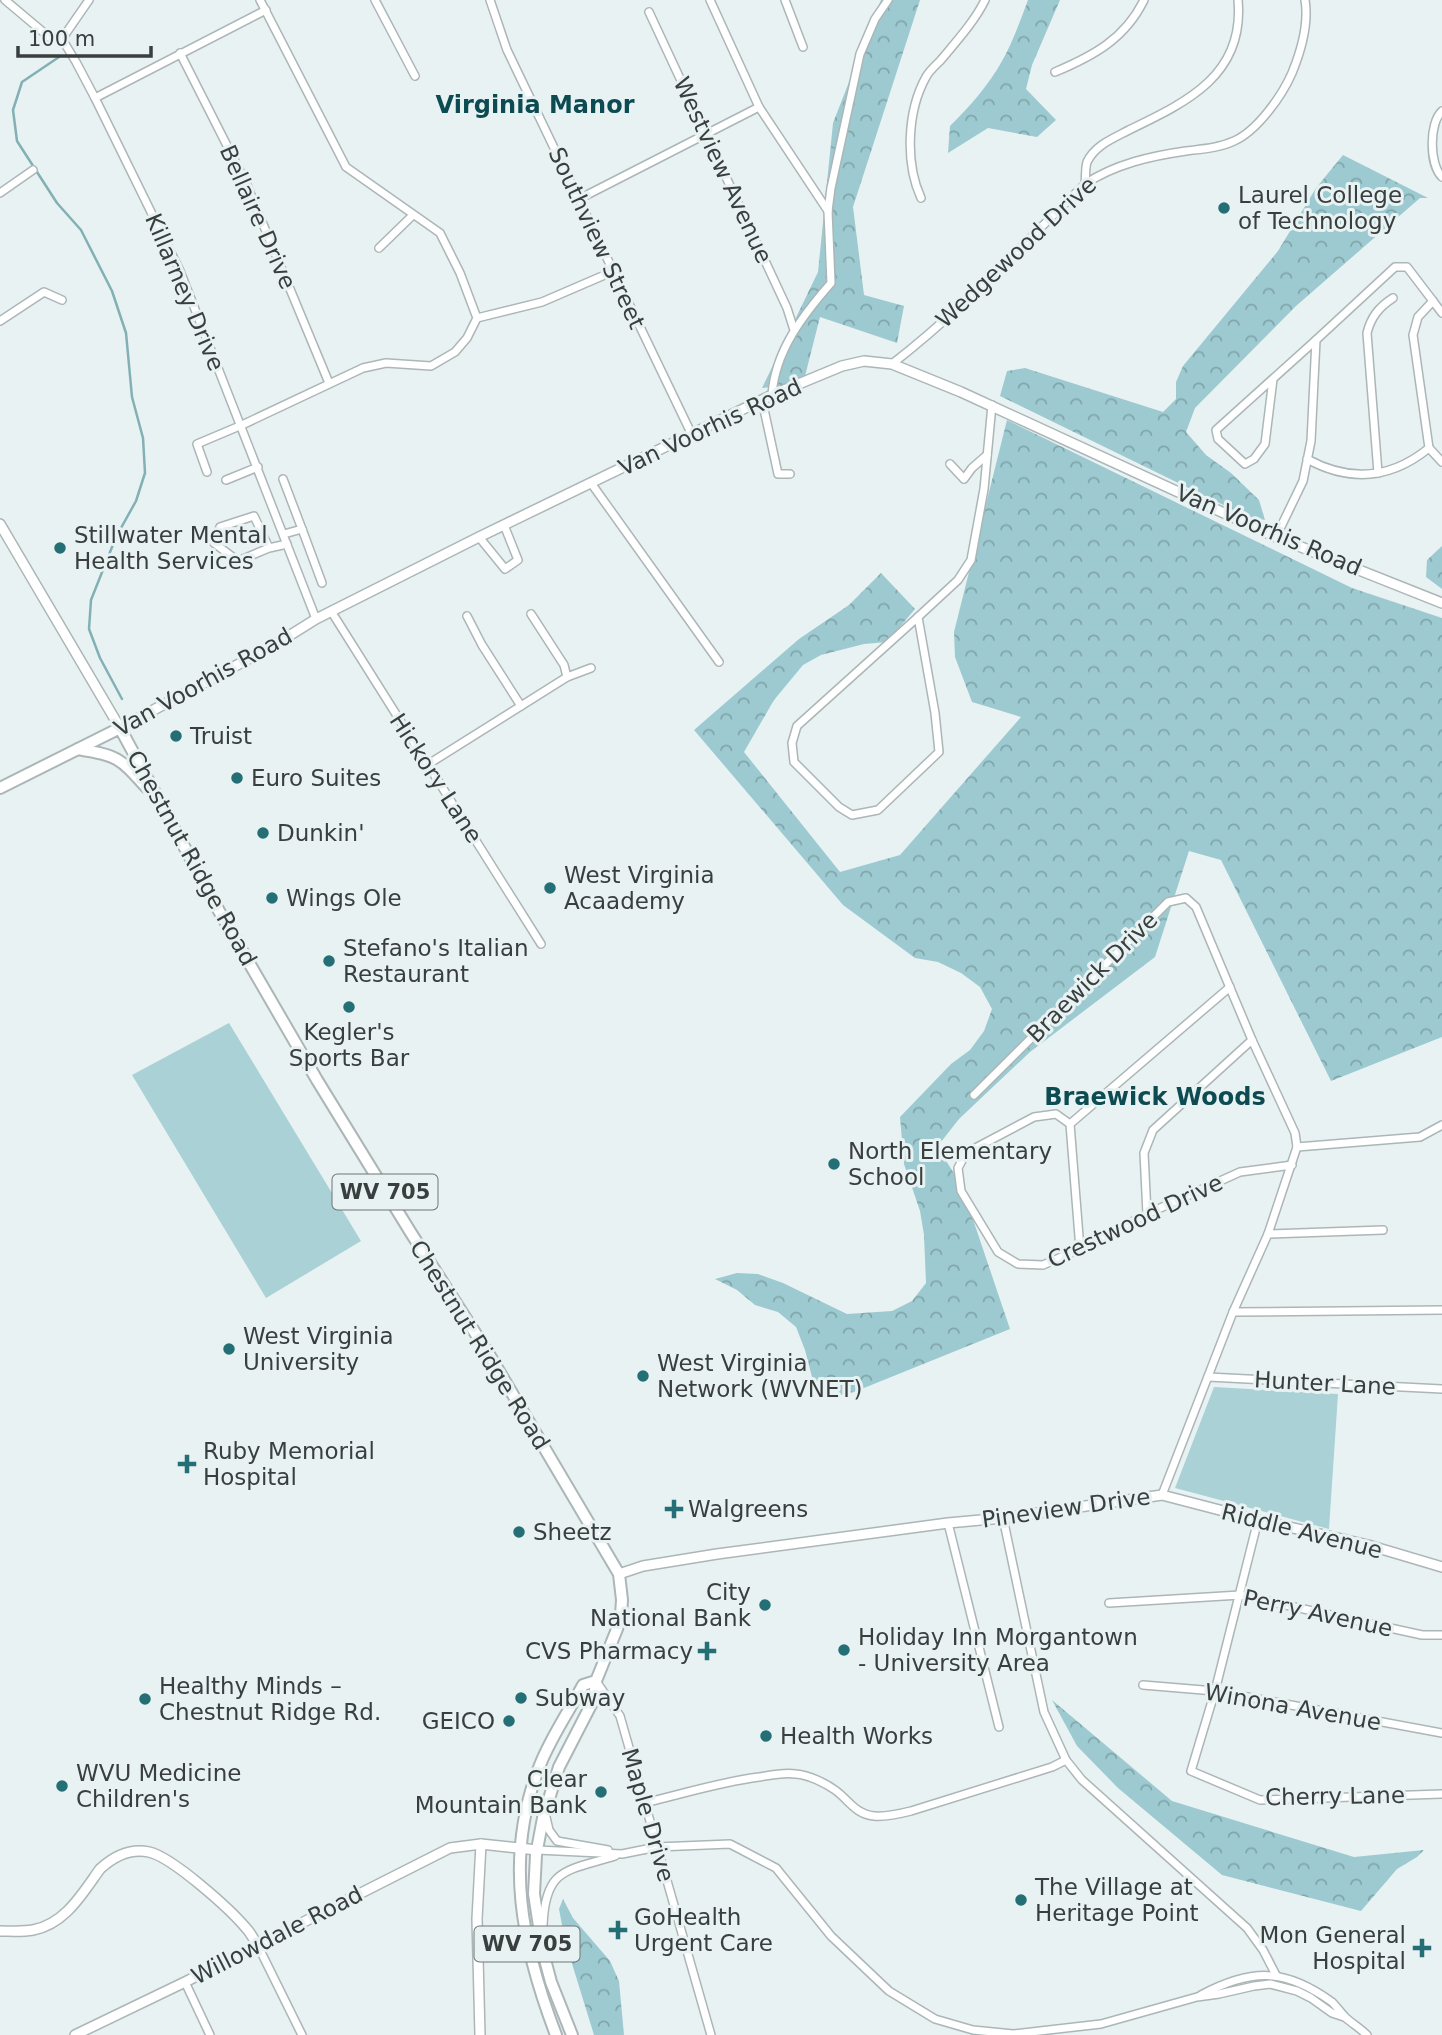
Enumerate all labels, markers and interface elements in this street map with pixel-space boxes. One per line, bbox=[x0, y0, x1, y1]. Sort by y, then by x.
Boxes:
scale bar bbox=[18, 14, 150, 58]
text: 100 m bbox=[28, 27, 95, 51]
street label: Westview Avenue bbox=[668, 73, 778, 267]
district label: Virginia Manor bbox=[436, 91, 635, 119]
street label: Bellaire Drive bbox=[215, 141, 301, 293]
street label: Southview Street bbox=[544, 143, 650, 333]
street label: Wedgewood Drive bbox=[931, 171, 1101, 333]
place label: Laurel College of Technology bbox=[1238, 182, 1402, 234]
marker: Laurel College of Technology bbox=[1216, 200, 1232, 216]
street label: Killarney Drive bbox=[140, 209, 230, 375]
street label: Van Voorhis Road bbox=[614, 373, 806, 481]
street label: Van Voorhis Road bbox=[1172, 479, 1366, 581]
place label: Stillwater Mental Health Services bbox=[74, 522, 268, 574]
marker: Stillwater Mental Health Services bbox=[52, 540, 68, 556]
street label: Van Voorhis Road bbox=[110, 622, 296, 742]
street label: Hickory Lane bbox=[385, 708, 487, 848]
place label: Truist bbox=[189, 723, 252, 749]
marker: Truist bbox=[168, 728, 184, 744]
street label: Chestnut Ridge Road bbox=[122, 746, 262, 970]
place label: Euro Suites bbox=[251, 765, 381, 791]
marker: Euro Suites bbox=[229, 770, 245, 786]
place label: Dunkin' bbox=[277, 820, 364, 846]
marker: Dunkin' bbox=[255, 825, 271, 841]
place label: West Virginia Acaademy bbox=[564, 862, 715, 914]
marker: West Virginia Acaademy bbox=[542, 880, 558, 896]
place label: Wings Ole bbox=[286, 885, 402, 911]
marker: Wings Ole bbox=[264, 890, 280, 906]
street label: Braewick Drive bbox=[1022, 907, 1162, 1047]
place label: Stefano's Italian Restaurant bbox=[343, 935, 529, 987]
marker: Stefano's Italian Restaurant bbox=[321, 953, 337, 969]
marker: Kegler's Sports Bar bbox=[341, 999, 357, 1015]
place label: Kegler's Sports Bar bbox=[289, 1019, 410, 1071]
district label: Braewick Woods bbox=[1044, 1083, 1266, 1111]
place label: North Elementary School bbox=[848, 1138, 1052, 1190]
marker: North Elementary School bbox=[826, 1156, 842, 1172]
street label: Crestwood Drive bbox=[1043, 1169, 1227, 1273]
road number: WV 705 bbox=[332, 1174, 438, 1210]
street label: Chestnut Ridge Road bbox=[405, 1235, 555, 1455]
place label: West Virginia University bbox=[243, 1323, 394, 1375]
marker: West Virginia University bbox=[221, 1341, 237, 1357]
place label: West Virginia Network (WVNET) bbox=[657, 1350, 863, 1402]
street label: Hunter Lane bbox=[1253, 1366, 1397, 1400]
marker: West Virginia Network (WVNET) bbox=[635, 1368, 651, 1384]
place label: Ruby Memorial Hospital bbox=[203, 1438, 375, 1490]
marker: Ruby Memorial Hospital bbox=[177, 1454, 197, 1474]
street label: Pineview Drive bbox=[980, 1483, 1152, 1533]
place label: Walgreens bbox=[688, 1496, 808, 1522]
street label: Riddle Avenue bbox=[1219, 1498, 1385, 1564]
marker: Walgreens bbox=[666, 1501, 682, 1517]
place label: Sheetz bbox=[533, 1519, 612, 1545]
marker: Sheetz bbox=[511, 1524, 527, 1540]
place label: City National Bank bbox=[590, 1579, 752, 1631]
street label: Perry Avenue bbox=[1241, 1584, 1395, 1642]
marker: City National Bank bbox=[757, 1597, 773, 1613]
place label: Holiday Inn Morgantown - University Area bbox=[858, 1624, 1138, 1676]
place label: CVS Pharmacy bbox=[525, 1638, 693, 1664]
marker: Holiday Inn Morgantown - University Area bbox=[836, 1642, 852, 1658]
marker: CVS Pharmacy bbox=[699, 1643, 715, 1659]
place label: Healthy Minds – Chestnut Ridge Rd. bbox=[159, 1673, 381, 1725]
street label: Winona Avenue bbox=[1203, 1679, 1383, 1735]
place label: Subway bbox=[535, 1685, 625, 1711]
marker: Subway bbox=[513, 1690, 529, 1706]
marker: Healthy Minds – Chestnut Ridge Rd. bbox=[137, 1691, 153, 1707]
place label: GEICO bbox=[422, 1708, 495, 1734]
marker: GEICO bbox=[501, 1713, 517, 1729]
place label: Health Works bbox=[780, 1723, 933, 1749]
marker: Health Works bbox=[758, 1728, 774, 1744]
street label: Maple Drive bbox=[617, 1745, 679, 1885]
place label: WVU Medicine Children's bbox=[76, 1760, 241, 1812]
place label: Clear Mountain Bank bbox=[415, 1766, 588, 1818]
marker: WVU Medicine Children's bbox=[54, 1778, 70, 1794]
street label: Cherry Lane bbox=[1265, 1782, 1405, 1810]
marker: Clear Mountain Bank bbox=[593, 1784, 609, 1800]
place label: The Village at Heritage Point bbox=[1034, 1874, 1199, 1926]
street label: Willowdale Road bbox=[187, 1881, 367, 1989]
marker: The Village at Heritage Point bbox=[1013, 1892, 1029, 1908]
place label: GoHealth Urgent Care bbox=[634, 1904, 773, 1956]
marker: GoHealth Urgent Care bbox=[608, 1920, 628, 1940]
place label: Mon General Hospital bbox=[1260, 1922, 1406, 1974]
road number: WV 705 bbox=[475, 1926, 580, 1962]
marker: Mon General Hospital bbox=[1412, 1938, 1432, 1958]

